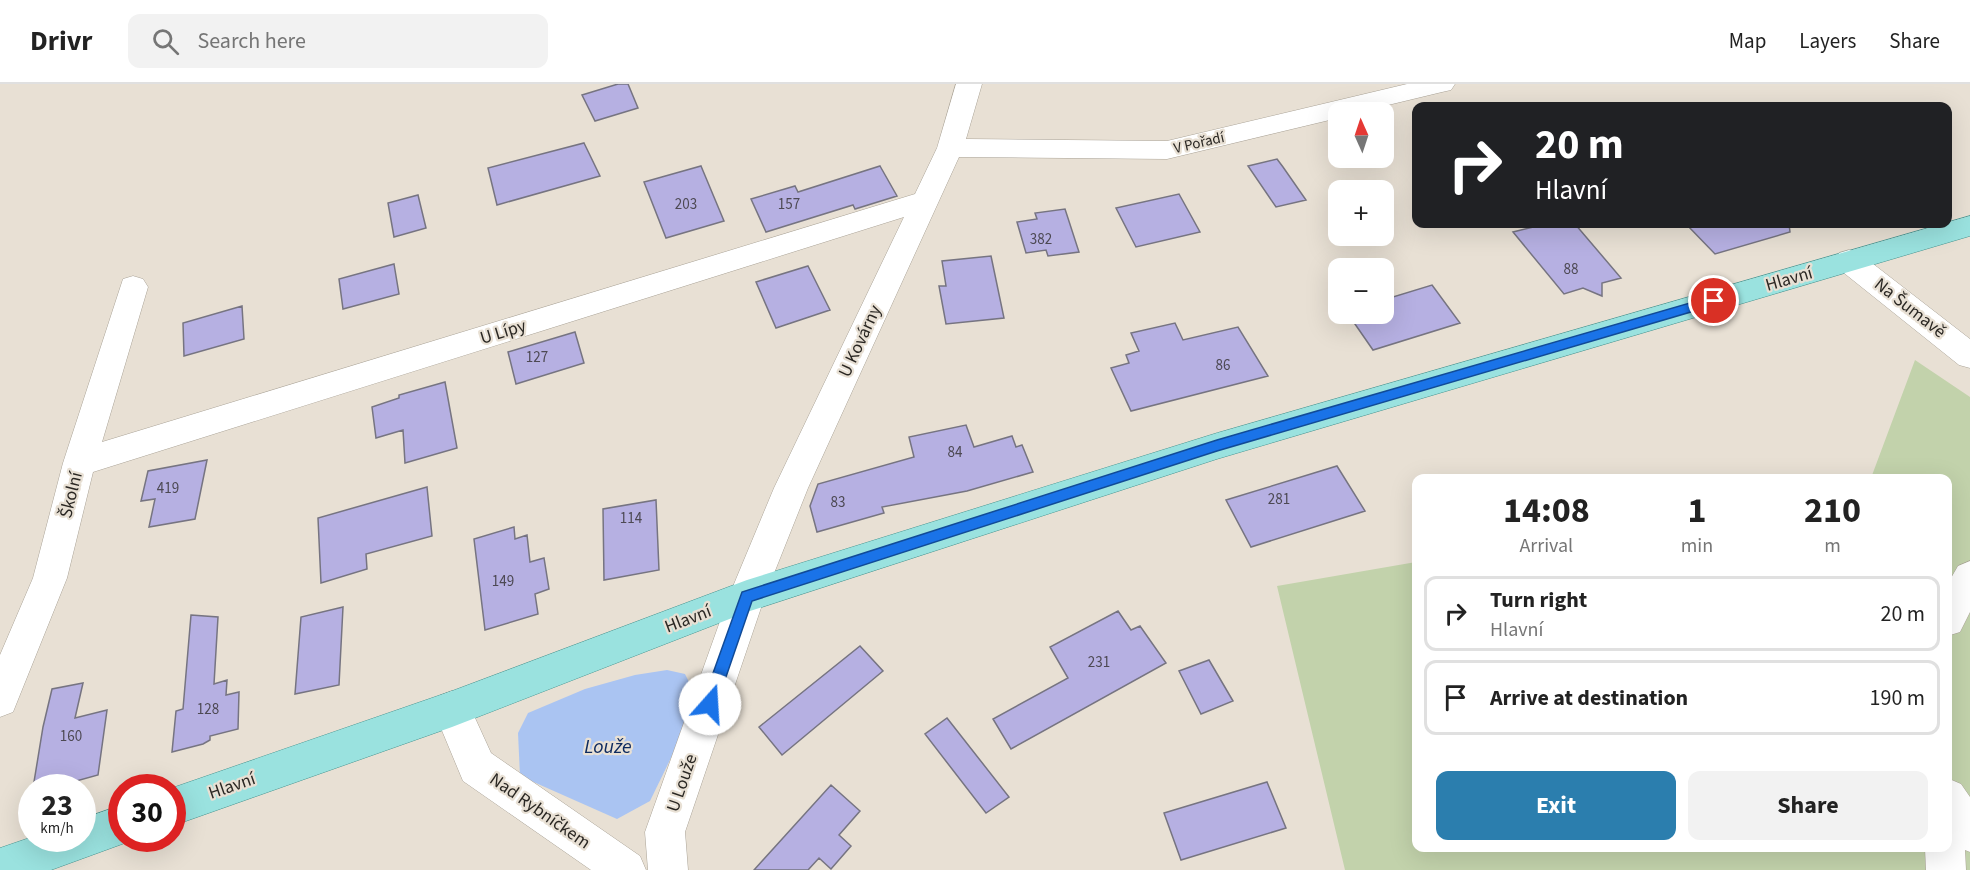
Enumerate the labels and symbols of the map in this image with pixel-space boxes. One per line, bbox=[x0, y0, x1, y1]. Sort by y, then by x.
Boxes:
north arrow bbox=[1328, 102, 1394, 168]
street label: V Pořadí bbox=[1172, 127, 1228, 159]
house number: 203 bbox=[675, 194, 697, 215]
house number: 157 bbox=[778, 194, 800, 215]
house number: 382 bbox=[1030, 229, 1052, 250]
house number: 88 bbox=[1564, 259, 1578, 280]
street label: Hlavní bbox=[1762, 260, 1816, 298]
street label: Na Šumavě bbox=[1869, 272, 1951, 344]
pin bbox=[1688, 275, 1739, 326]
street label: U Kovárny bbox=[832, 300, 888, 381]
street label: U Lípy bbox=[477, 313, 530, 351]
house number: 127 bbox=[526, 347, 548, 368]
house number: 86 bbox=[1216, 355, 1230, 376]
house number: 84 bbox=[948, 442, 963, 463]
street label: Školní bbox=[53, 469, 89, 521]
house number: 419 bbox=[157, 478, 179, 499]
house number: 281 bbox=[1268, 489, 1290, 510]
house number: 83 bbox=[831, 492, 845, 513]
house number: 114 bbox=[620, 508, 643, 529]
house number: 149 bbox=[492, 571, 514, 592]
street label: Hlavní bbox=[661, 599, 715, 639]
house number: 231 bbox=[1088, 652, 1110, 673]
position arrow bbox=[678, 672, 742, 736]
house number: 128 bbox=[197, 699, 219, 720]
house number: 160 bbox=[60, 726, 82, 747]
water label: Louže bbox=[584, 733, 632, 761]
street label: U Louže bbox=[660, 751, 704, 815]
street label: Hlavní bbox=[205, 766, 259, 806]
street label: Nad Rybníčkem bbox=[485, 767, 595, 855]
speed limit sign: 30 bbox=[108, 774, 186, 852]

